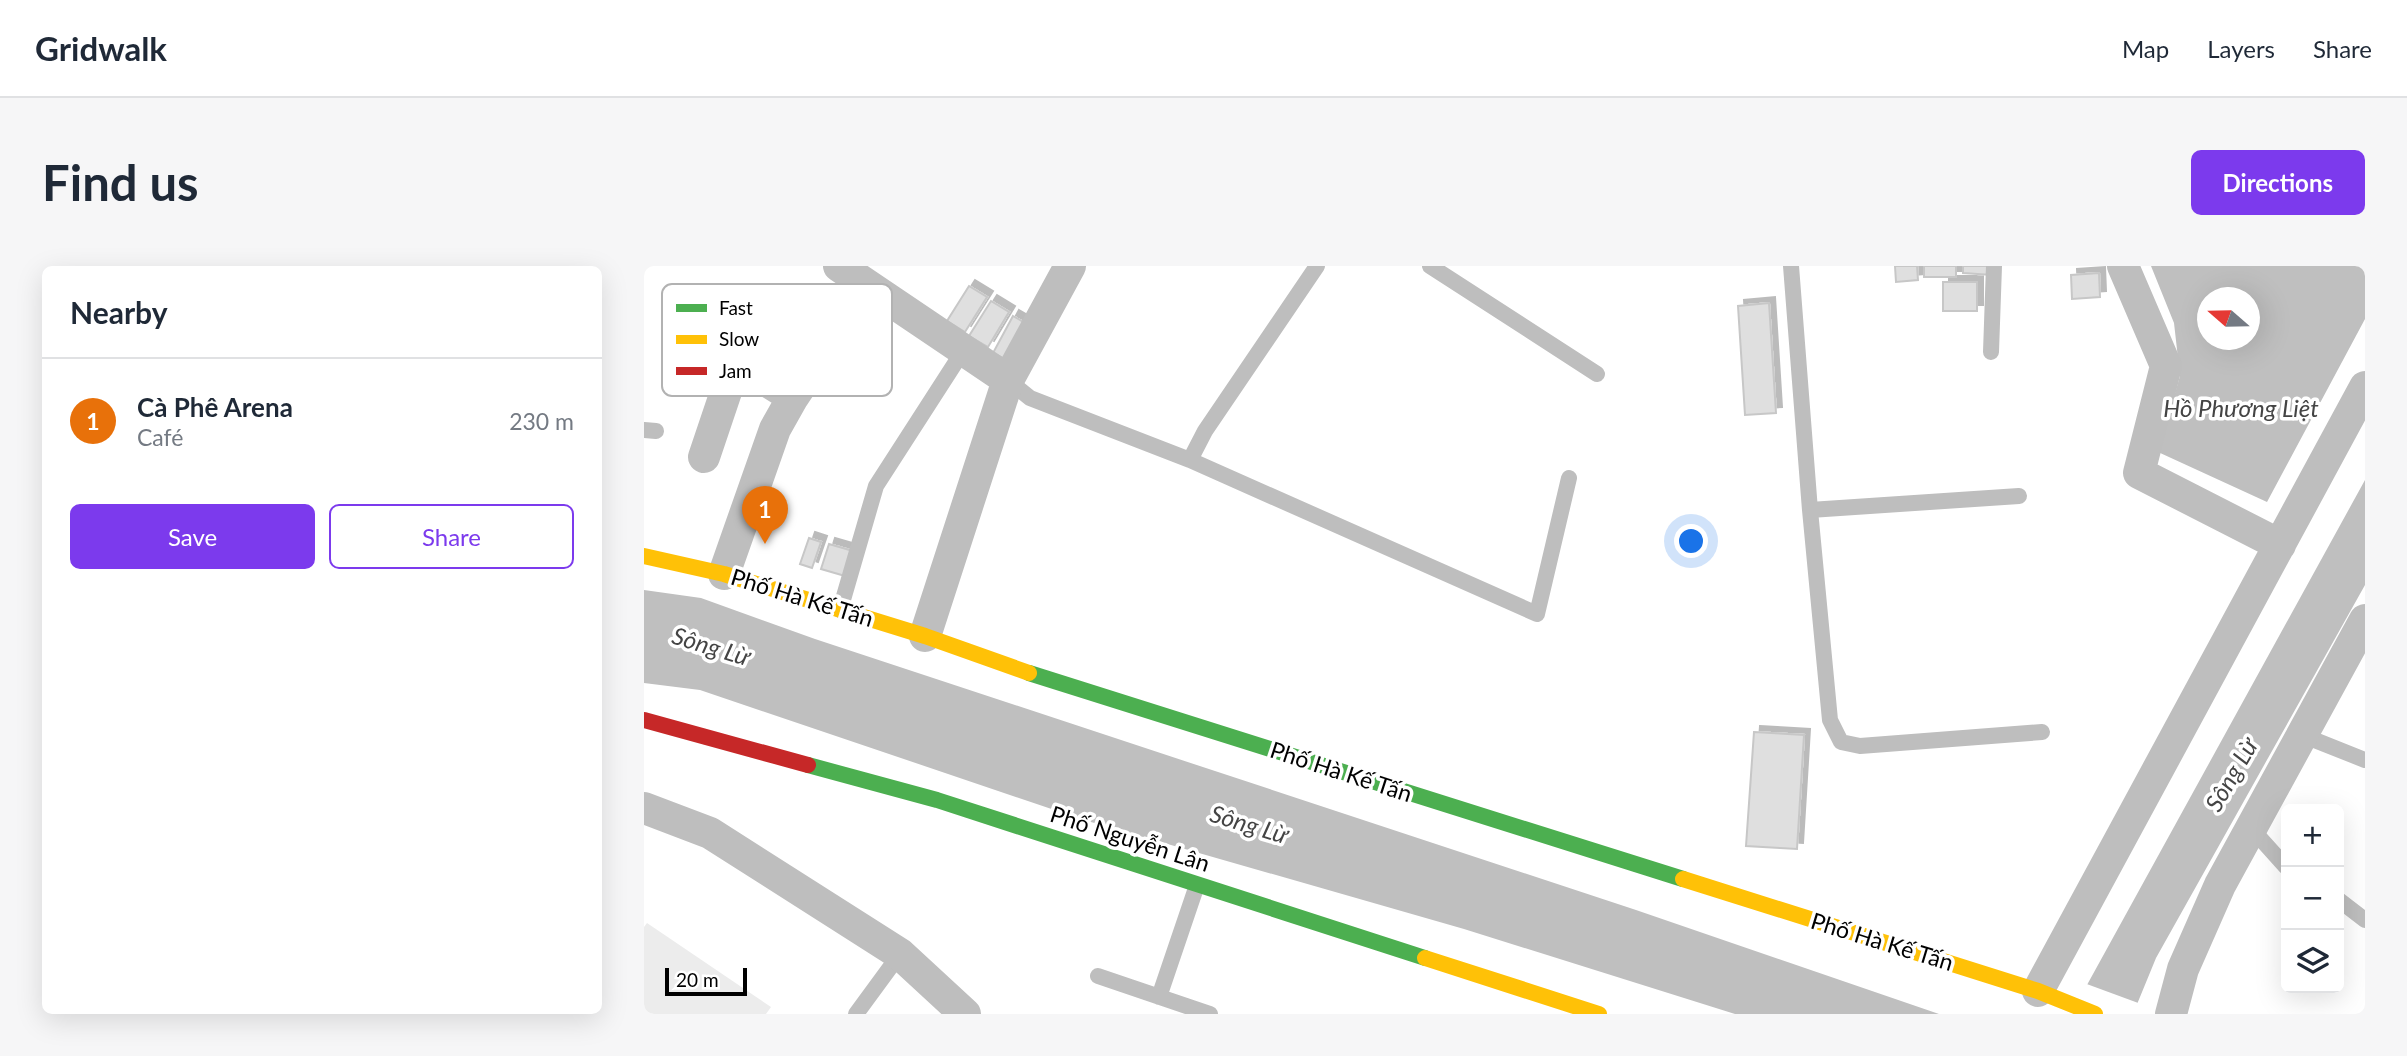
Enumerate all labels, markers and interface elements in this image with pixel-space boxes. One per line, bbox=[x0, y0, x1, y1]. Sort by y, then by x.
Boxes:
text: Gridwalk bbox=[35, 28, 167, 68]
text: Map bbox=[2122, 34, 2169, 63]
text: Layers bbox=[2207, 34, 2275, 63]
text: Share bbox=[2313, 34, 2372, 63]
button: Directions bbox=[2191, 150, 2365, 215]
text: Find us bbox=[42, 153, 199, 211]
legend bbox=[662, 284, 892, 396]
north arrow bbox=[2197, 287, 2260, 350]
text: Nearby bbox=[70, 294, 168, 330]
text: Fast bbox=[719, 296, 753, 319]
text: Slow bbox=[719, 327, 759, 350]
text: Jam bbox=[719, 359, 752, 382]
text: Cà Phê Arena bbox=[137, 391, 293, 423]
water label: Hồ Phương Liệt bbox=[2163, 393, 2319, 422]
text: 1 bbox=[86, 407, 100, 435]
text: 230 m bbox=[509, 407, 574, 435]
text: Café bbox=[137, 423, 183, 451]
pin: 1 bbox=[742, 486, 788, 544]
button: Save bbox=[70, 504, 315, 569]
button: Share bbox=[329, 504, 574, 569]
your location bbox=[1674, 524, 1708, 558]
street label: Phố Hà Kế Tấn bbox=[728, 562, 877, 632]
water label: Sông Lừ bbox=[669, 620, 755, 672]
water label: Sông Lừ bbox=[2198, 731, 2264, 816]
street label: Phố Hà Kế Tấn bbox=[1267, 735, 1416, 807]
water label: Sông Lừ bbox=[1207, 798, 1293, 850]
street label: Phố Nguyễn Lân bbox=[1047, 799, 1214, 877]
map controls bbox=[2281, 804, 2344, 993]
button: + bbox=[2281, 804, 2344, 867]
button: − bbox=[2281, 867, 2344, 930]
street label: Phố Hà Kế Tấn bbox=[1808, 906, 1957, 976]
button: layers bbox=[2281, 930, 2344, 993]
scale bar bbox=[665, 965, 747, 997]
text: 20 m bbox=[676, 968, 719, 991]

